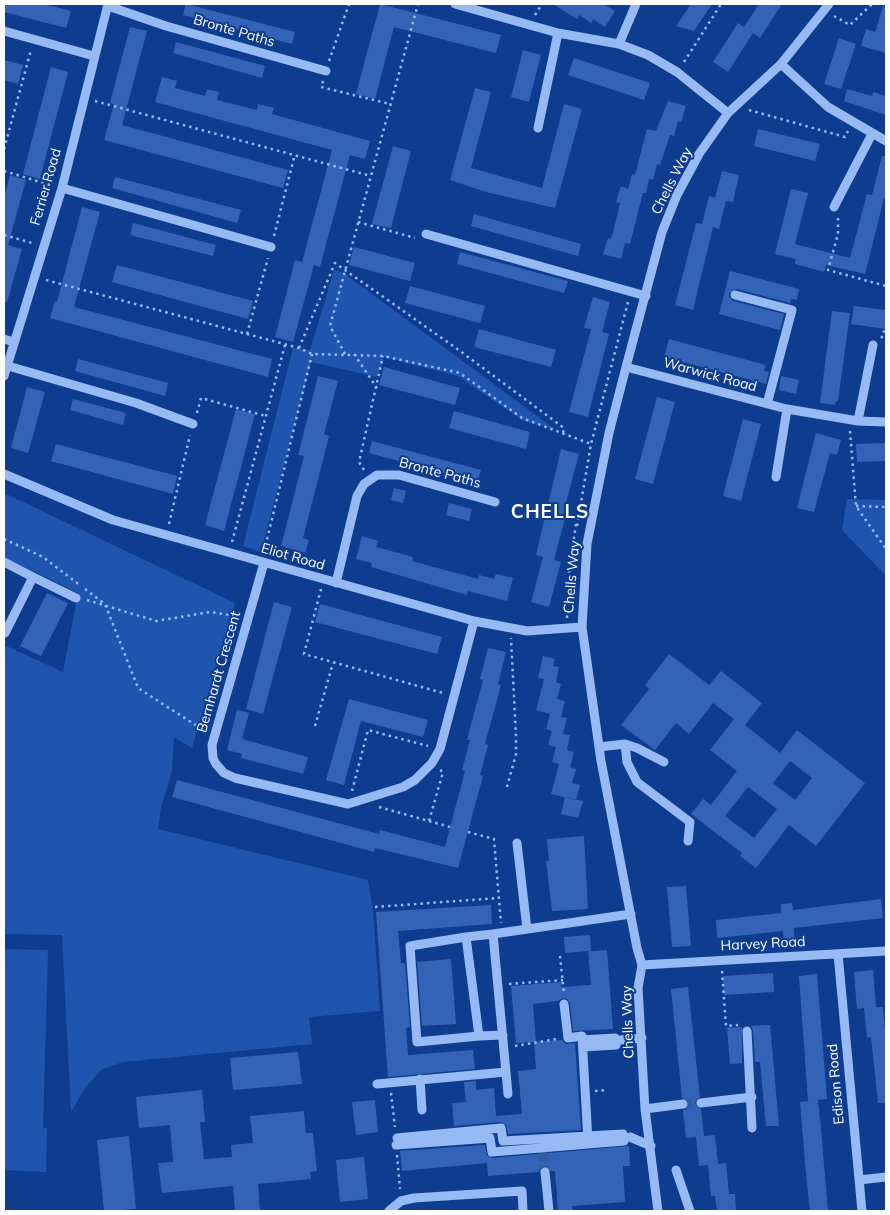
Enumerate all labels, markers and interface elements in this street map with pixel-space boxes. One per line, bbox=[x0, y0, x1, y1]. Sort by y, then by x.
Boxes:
street label: Bronte Paths bbox=[191, 11, 277, 51]
street label: Chells Way bbox=[648, 145, 696, 217]
street label: Ferrier Road bbox=[27, 147, 65, 227]
street label: Warwick Road bbox=[661, 354, 759, 396]
street label: Bronte Paths bbox=[397, 454, 483, 492]
district label: CHELLS bbox=[510, 501, 590, 523]
street label: Eliot Road bbox=[259, 540, 327, 574]
street label: Chells Way bbox=[560, 540, 584, 614]
street label: Bernhardt Crescent bbox=[194, 609, 244, 735]
street label: Harvey Road bbox=[720, 933, 806, 955]
street label: Chells Way bbox=[618, 985, 638, 1059]
street label: Edison Road bbox=[824, 1043, 848, 1125]

